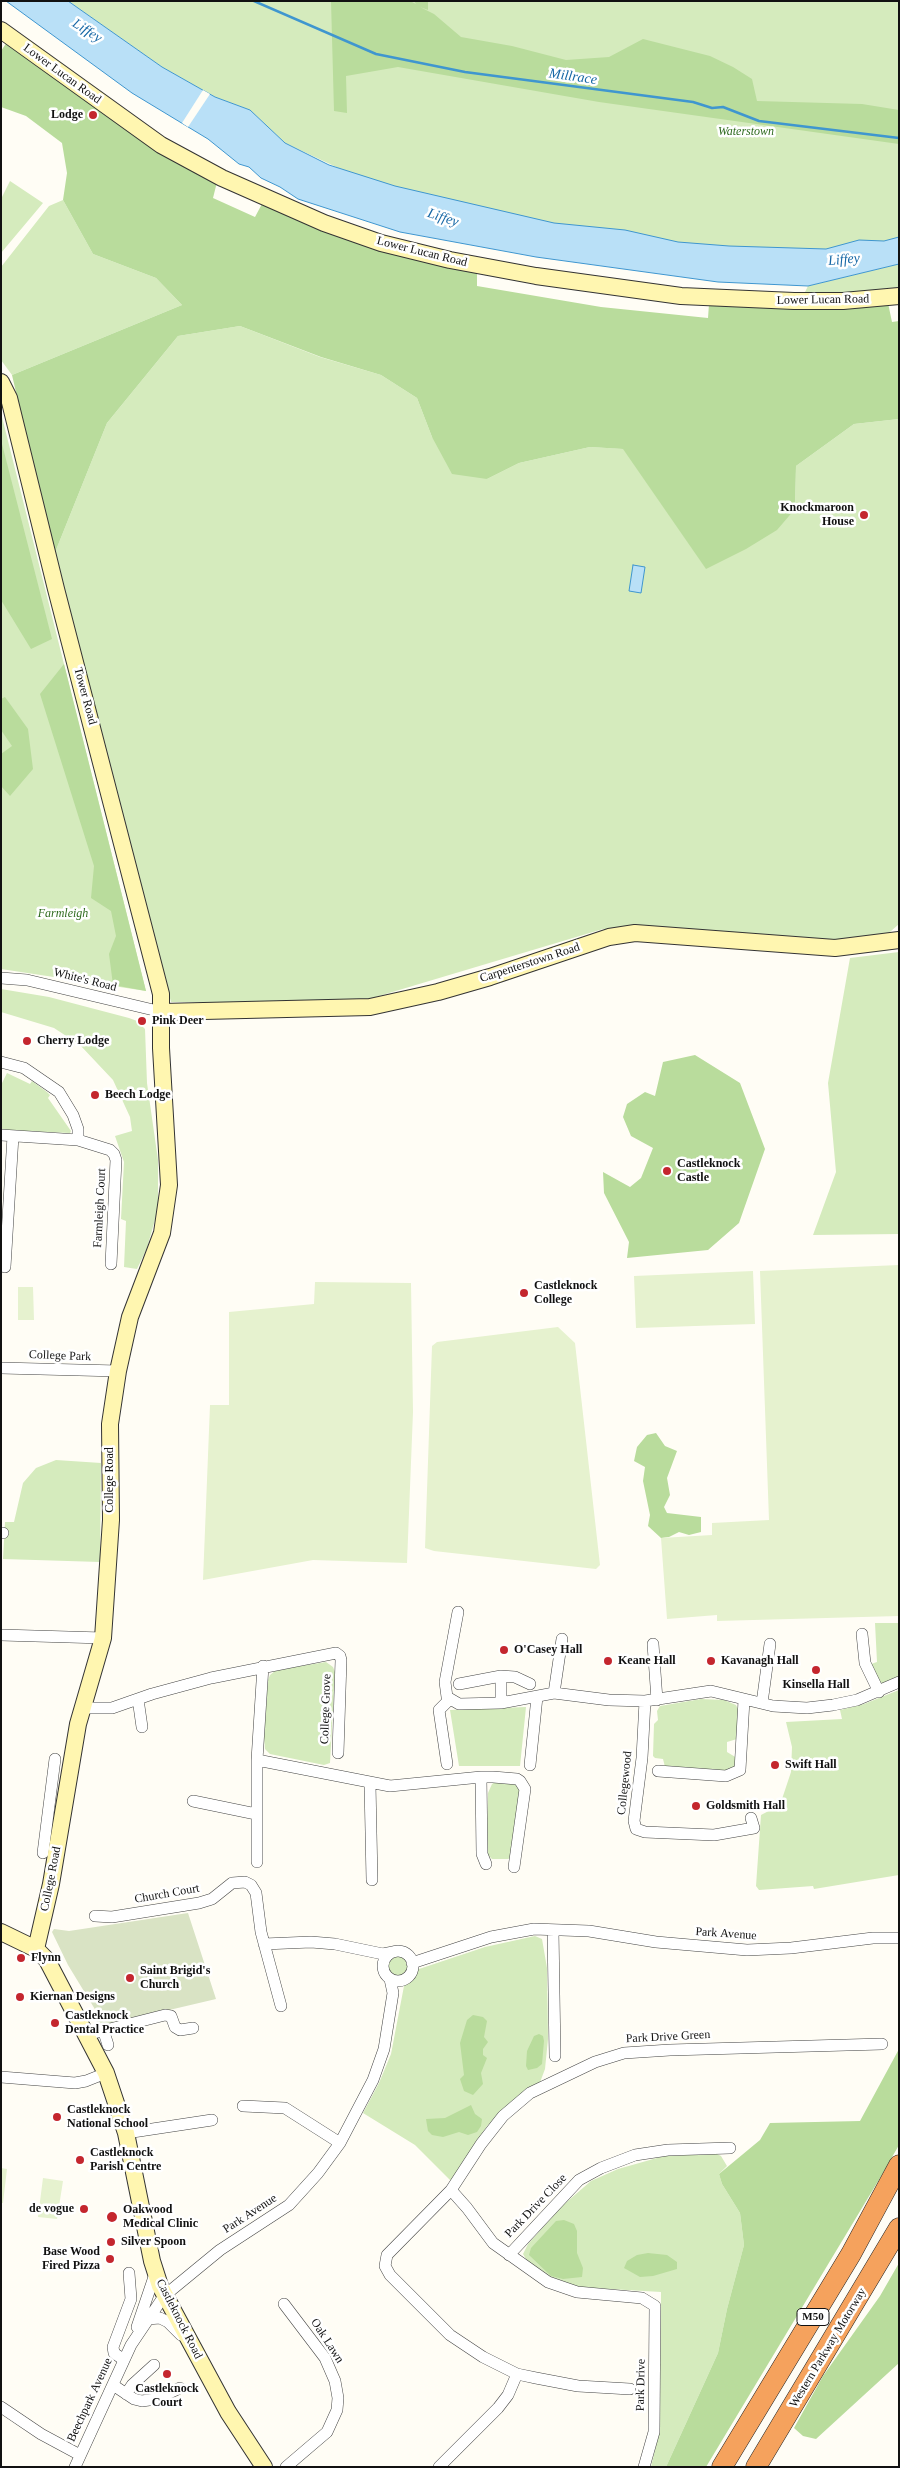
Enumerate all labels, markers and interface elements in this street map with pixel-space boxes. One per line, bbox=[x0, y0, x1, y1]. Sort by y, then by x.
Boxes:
water label: Liffey bbox=[69, 15, 105, 47]
street label: Lower Lucan Road bbox=[20, 41, 104, 107]
water label: Millrace bbox=[548, 65, 598, 89]
place label: Lodge bbox=[51, 108, 83, 122]
marker: Lodge bbox=[87, 109, 99, 121]
park label: Waterstown bbox=[718, 125, 774, 139]
water label: Liffey bbox=[425, 205, 461, 231]
street label: Lower Lucan Road bbox=[375, 234, 469, 270]
water label: Liffey bbox=[827, 250, 861, 270]
street label: Lower Lucan Road bbox=[777, 292, 869, 308]
place label: Knockmaroon House bbox=[780, 501, 854, 529]
marker: Knockmaroon House bbox=[858, 509, 870, 521]
street label: Tower Road bbox=[70, 666, 100, 726]
park label: Farmleigh bbox=[38, 907, 88, 921]
street label: Carpenterstown Road bbox=[478, 940, 582, 986]
street label: White's Road bbox=[52, 965, 118, 995]
place label: Pink Deer bbox=[152, 1014, 204, 1028]
marker: Pink Deer bbox=[136, 1015, 148, 1027]
place label: Cherry Lodge bbox=[37, 1034, 109, 1048]
marker: Cherry Lodge bbox=[21, 1035, 33, 1047]
place label: Beech Lodge bbox=[105, 1088, 171, 1102]
marker: Beech Lodge bbox=[89, 1089, 101, 1101]
place label: Castleknock Castle bbox=[677, 1157, 740, 1185]
marker: Castleknock Castle bbox=[661, 1165, 673, 1177]
street label: Farmleigh Court bbox=[91, 1168, 109, 1248]
place label: Castleknock College bbox=[534, 1279, 597, 1307]
marker: Castleknock College bbox=[518, 1287, 530, 1299]
street label: College Park bbox=[29, 1348, 91, 1364]
street label: College Road bbox=[103, 1447, 117, 1513]
place label: O'Casey Hall bbox=[514, 1643, 582, 1657]
marker: O'Casey Hall bbox=[498, 1644, 510, 1656]
place label: Keane Hall bbox=[618, 1654, 676, 1668]
place label: Kavanagh Hall bbox=[721, 1654, 799, 1668]
marker: Keane Hall bbox=[602, 1655, 614, 1667]
marker: Kavanagh Hall bbox=[705, 1655, 717, 1667]
marker: Kinsella Hall bbox=[810, 1664, 822, 1676]
street label: College Grove bbox=[318, 1674, 334, 1744]
place label: Kinsella Hall bbox=[782, 1678, 850, 1692]
street label: Collegewood bbox=[614, 1750, 636, 1816]
place label: Swift Hall bbox=[785, 1758, 837, 1772]
marker: Swift Hall bbox=[769, 1759, 781, 1771]
place label: Goldsmith Hall bbox=[706, 1799, 785, 1813]
marker: Goldsmith Hall bbox=[690, 1800, 702, 1812]
street label: College Road bbox=[38, 1845, 64, 1913]
street label: Church Court bbox=[133, 1881, 201, 1907]
street label: Park Avenue bbox=[695, 1925, 757, 1943]
place label: Flynn bbox=[31, 1951, 61, 1965]
marker: Flynn bbox=[15, 1952, 27, 1964]
place label: Saint Brigid's Church bbox=[140, 1964, 210, 1992]
marker: Saint Brigid's Church bbox=[124, 1972, 136, 1984]
place label: Kiernan Designs bbox=[30, 1990, 115, 2004]
marker: Kiernan Designs bbox=[14, 1991, 26, 2003]
place label: Castleknock Dental Practice bbox=[65, 2009, 144, 2037]
marker: Castleknock Dental Practice bbox=[49, 2017, 61, 2029]
street label: Park Drive Green bbox=[625, 2028, 711, 2046]
place label: Castleknock National School bbox=[67, 2103, 148, 2131]
marker: Castleknock National School bbox=[51, 2111, 63, 2123]
place label: Castleknock Parish Centre bbox=[90, 2146, 161, 2174]
marker: Castleknock Parish Centre bbox=[74, 2154, 86, 2166]
street label: Park Drive Close bbox=[502, 2171, 570, 2241]
street label: Park Avenue bbox=[220, 2191, 280, 2237]
place label: de vogue bbox=[29, 2202, 74, 2216]
marker: de vogue bbox=[78, 2203, 90, 2215]
place label: Oakwood Medical Clinic bbox=[123, 2203, 198, 2231]
marker: Oakwood Medical Clinic bbox=[105, 2210, 119, 2224]
place label: Silver Spoon bbox=[121, 2235, 186, 2249]
marker: Silver Spoon bbox=[105, 2236, 117, 2248]
place label: Base Wood Fired Pizza bbox=[42, 2245, 100, 2273]
marker: Base Wood Fired Pizza bbox=[104, 2253, 116, 2265]
street label: Castleknock Road bbox=[153, 2277, 205, 2361]
street label: Western Parkway Motorway bbox=[787, 2286, 869, 2410]
road number: M50 bbox=[797, 2308, 829, 2326]
street label: Oak Lawn bbox=[307, 2316, 347, 2366]
street label: Beechpark Avenue bbox=[64, 2356, 116, 2444]
street label: Park Drive bbox=[633, 2359, 649, 2411]
marker: Castleknock Court bbox=[161, 2368, 173, 2380]
place label: Castleknock Court bbox=[135, 2382, 199, 2410]

